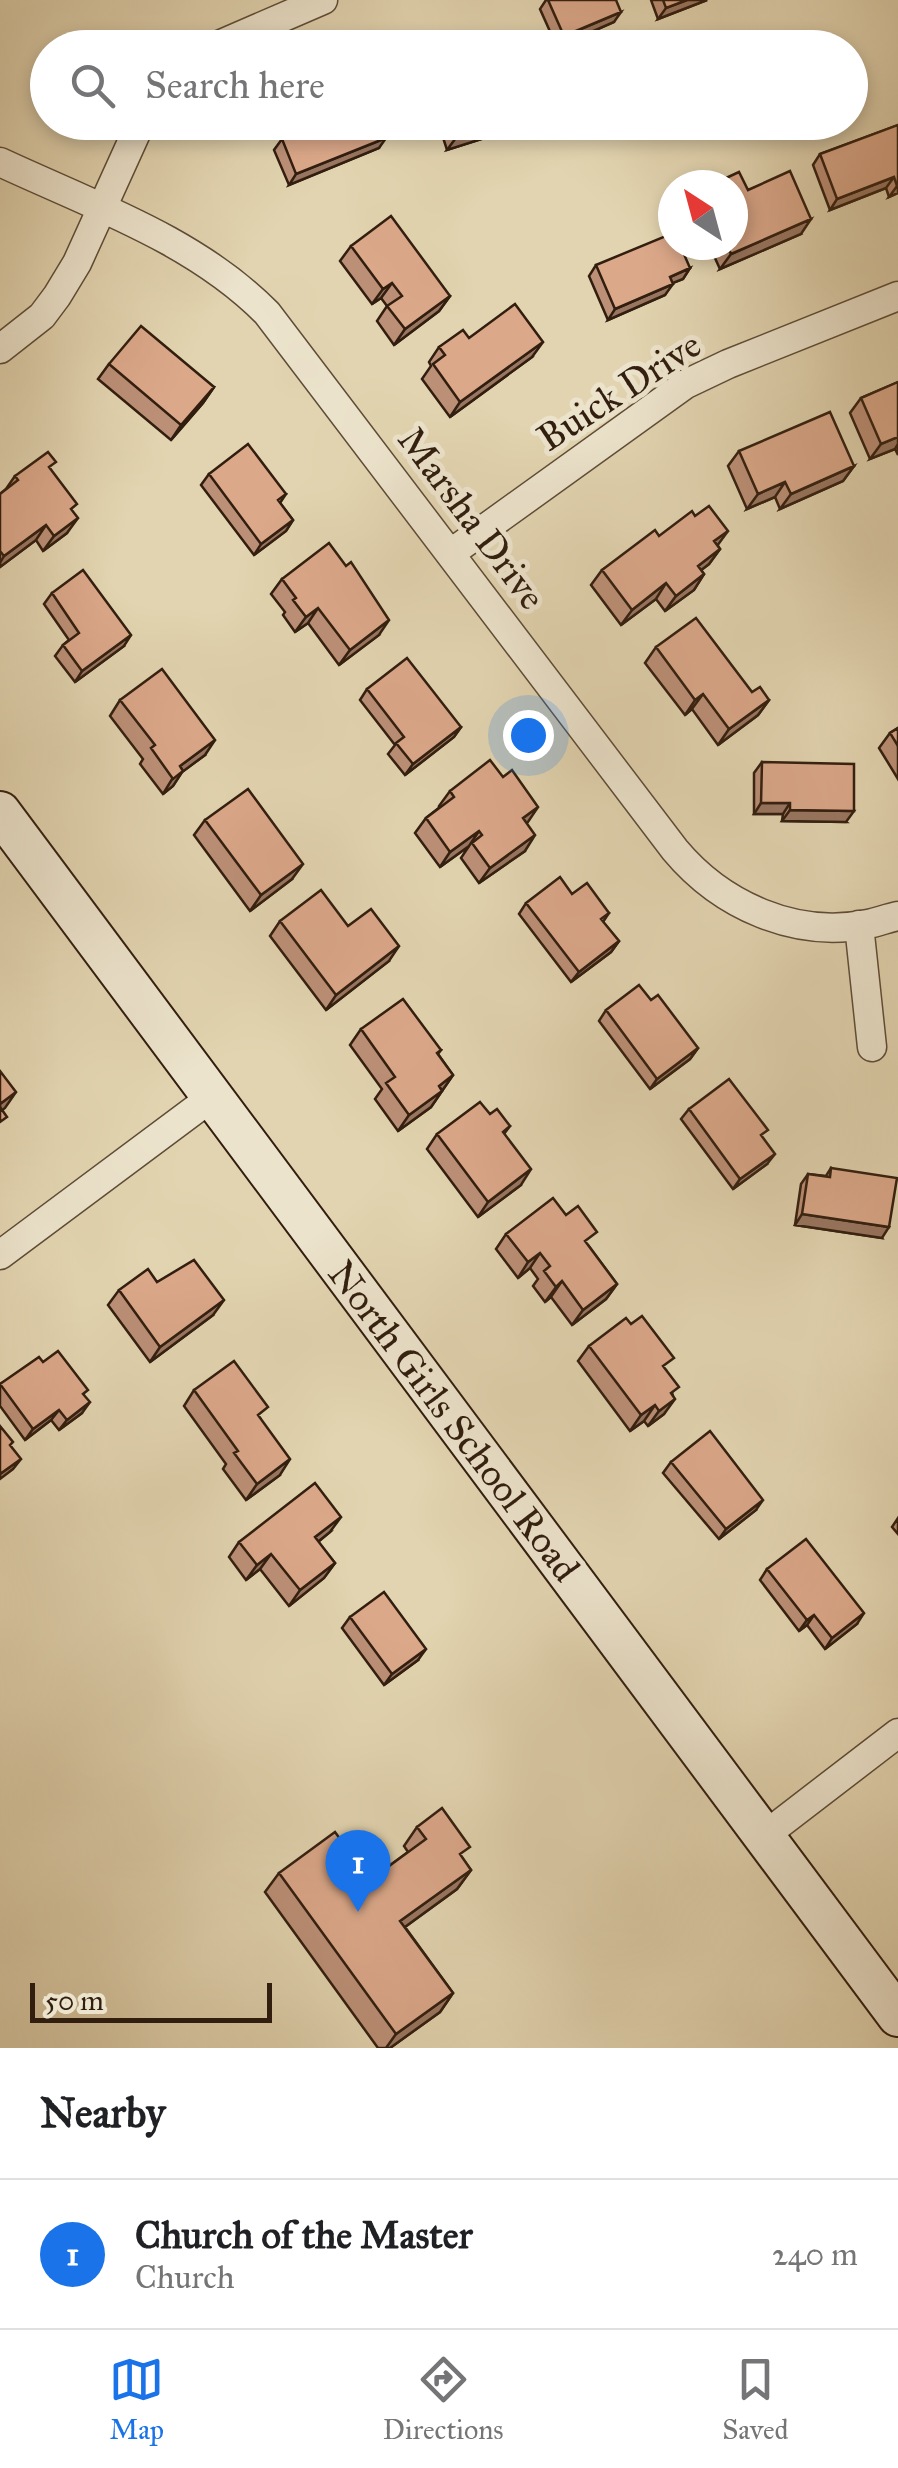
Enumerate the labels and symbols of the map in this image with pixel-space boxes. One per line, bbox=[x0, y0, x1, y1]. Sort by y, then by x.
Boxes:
north arrow bbox=[658, 170, 748, 260]
street label: Buick Drive bbox=[529, 321, 709, 461]
street label: Marsha Drive bbox=[388, 418, 556, 618]
your location bbox=[503, 710, 554, 761]
street label: North Girls School Road bbox=[318, 1252, 590, 1590]
pin: 1 bbox=[326, 1830, 390, 1912]
scale bar bbox=[30, 1978, 272, 2022]

